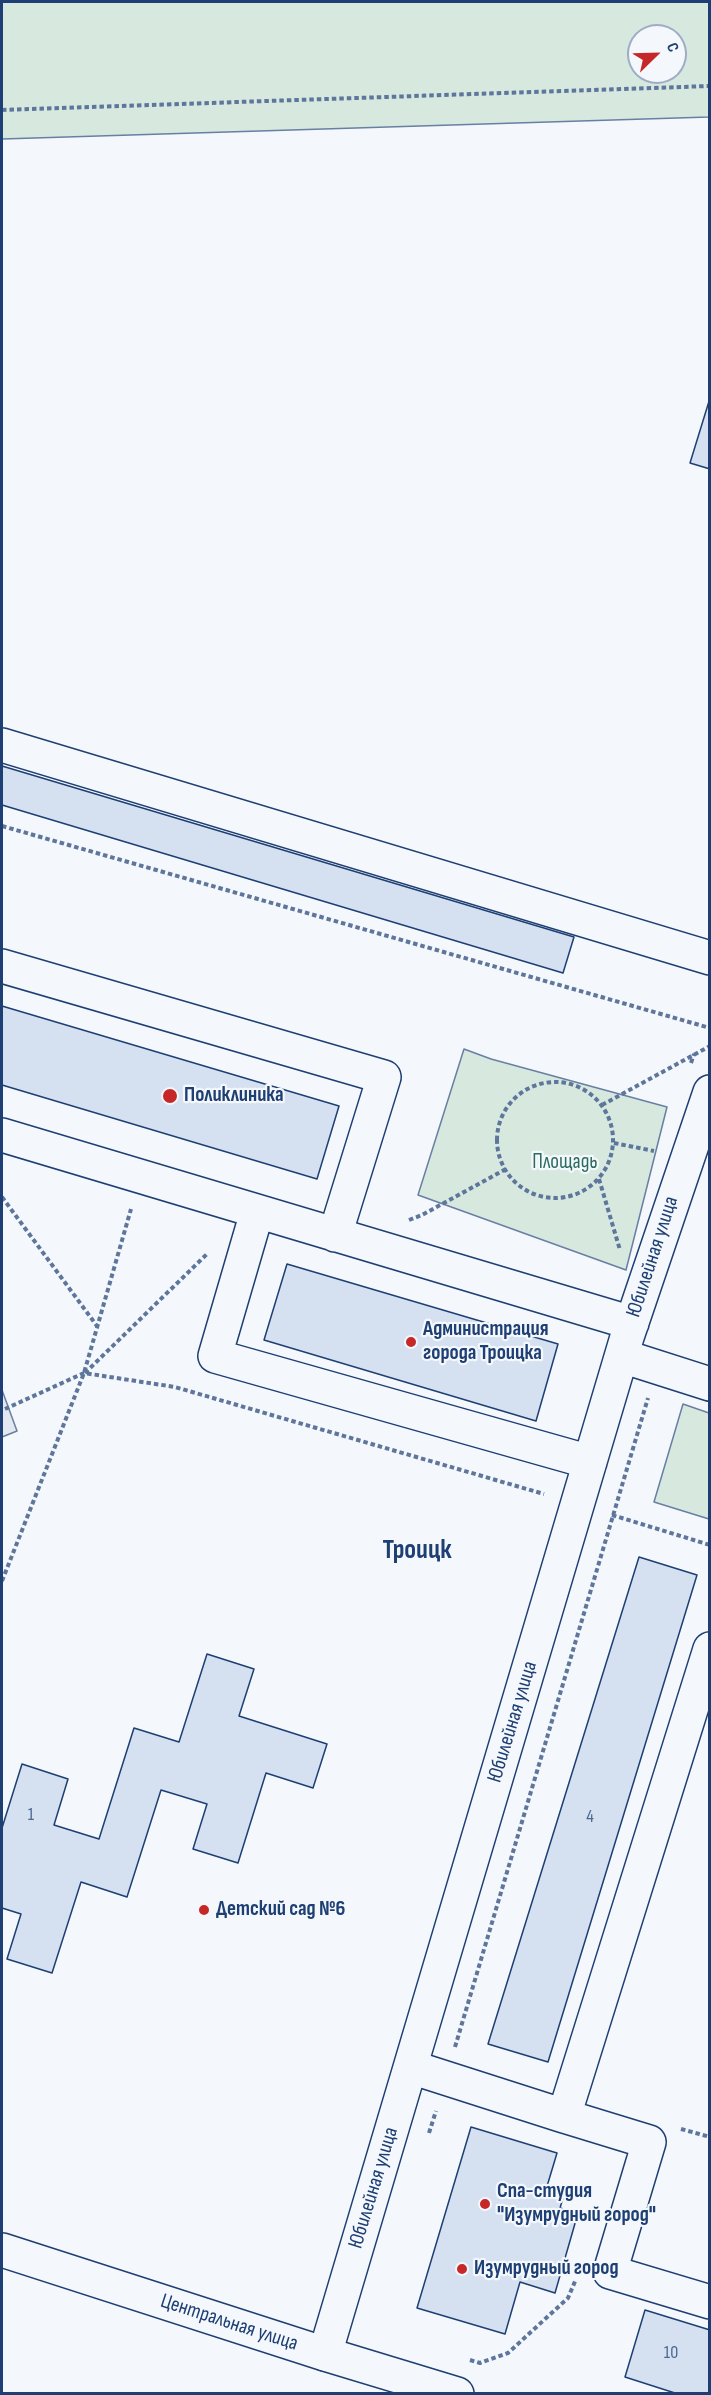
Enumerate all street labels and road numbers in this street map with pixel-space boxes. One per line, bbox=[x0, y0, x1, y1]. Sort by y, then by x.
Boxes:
street label: Юбилейная улица bbox=[622, 1193, 684, 1321]
street label: Юбилейная улица bbox=[483, 1658, 543, 1786]
street label: Юбилейная улица bbox=[344, 2124, 404, 2252]
street label: Центральная улица bbox=[157, 2289, 301, 2357]

